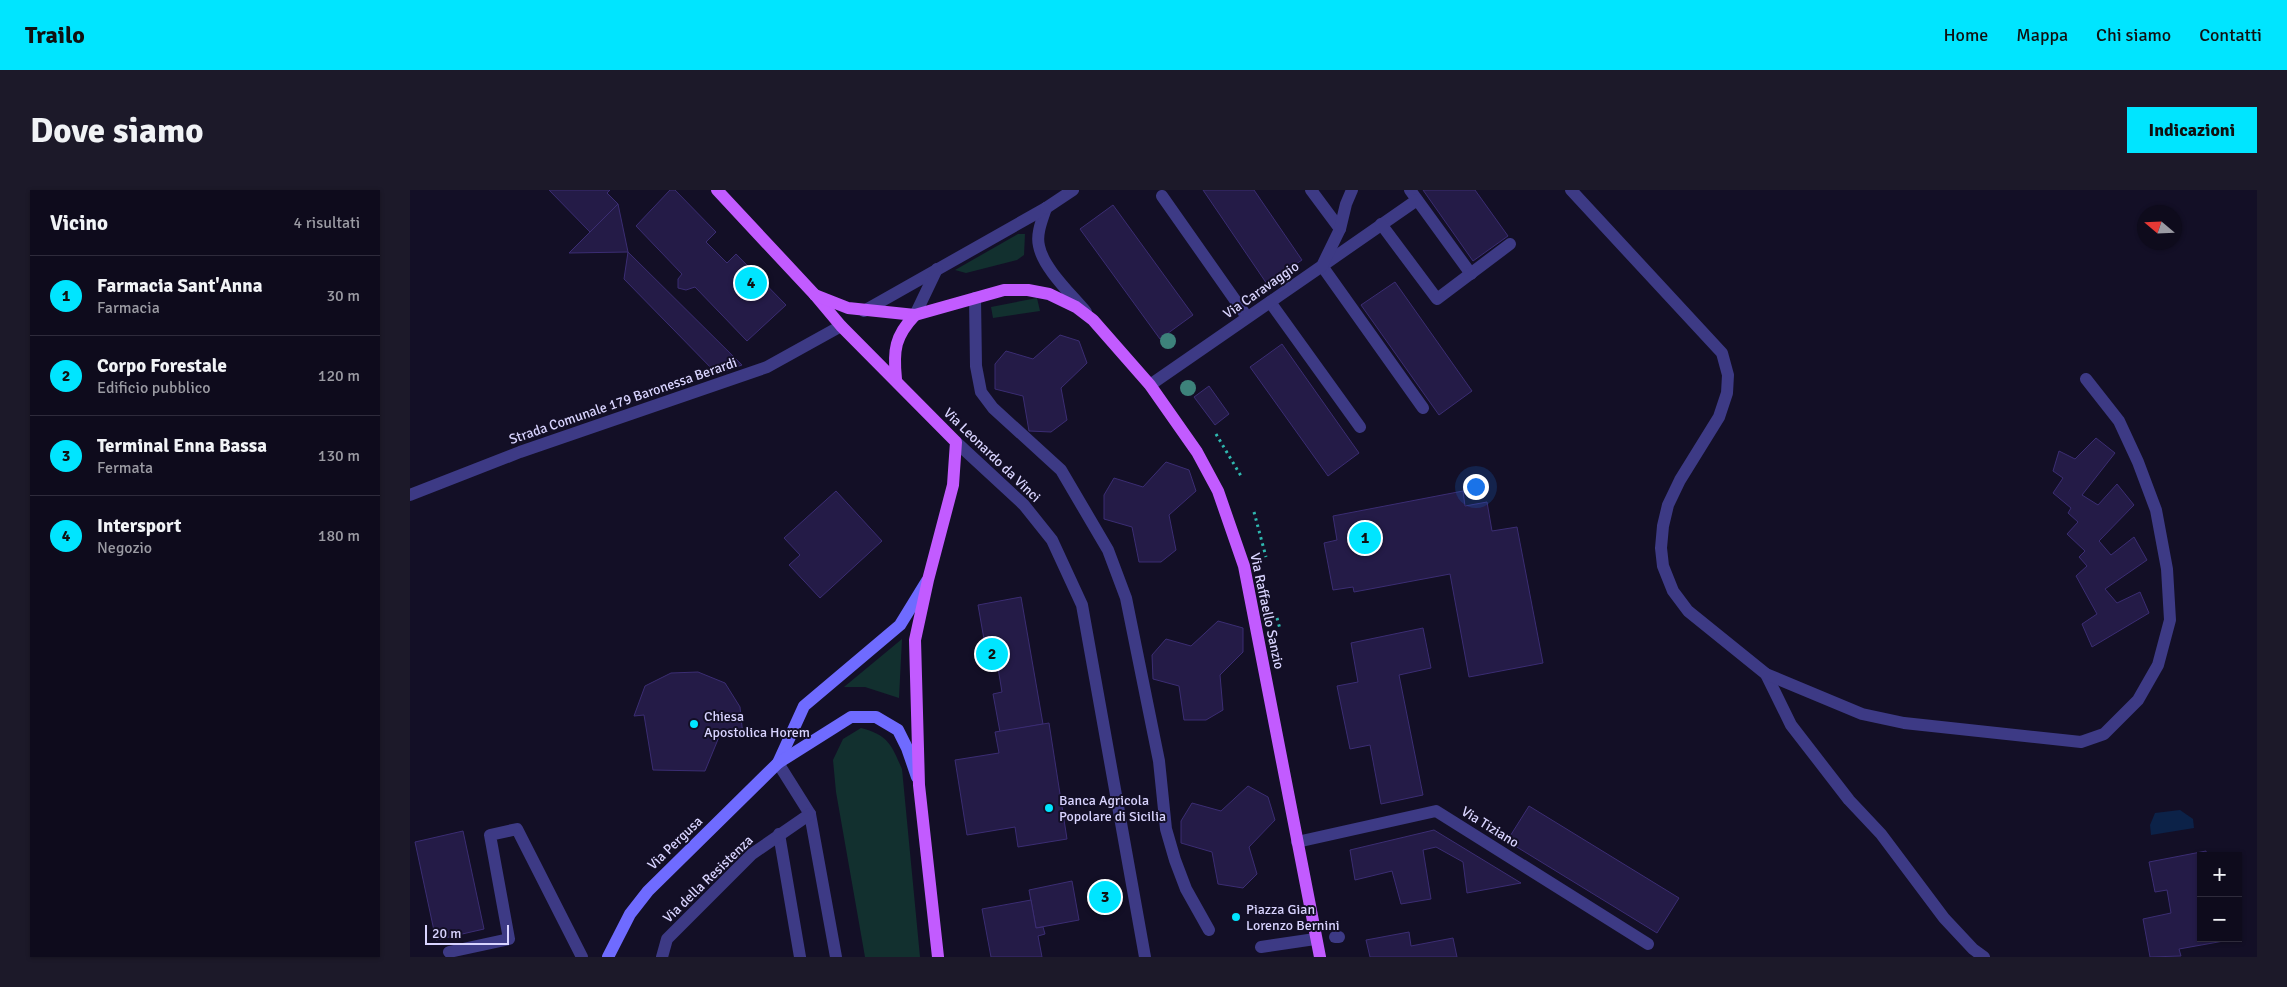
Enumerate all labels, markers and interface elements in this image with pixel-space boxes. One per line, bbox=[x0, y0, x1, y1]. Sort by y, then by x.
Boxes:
text: Trailo bbox=[25, 20, 85, 50]
text: Home bbox=[1943, 24, 1988, 46]
text: Mappa bbox=[2016, 24, 2068, 46]
text: Chi siamo bbox=[2096, 24, 2171, 46]
text: Contatti bbox=[2199, 24, 2262, 46]
button: Indicazioni bbox=[2127, 107, 2257, 153]
text: Dove siamo bbox=[30, 109, 204, 152]
north arrow bbox=[2137, 205, 2182, 250]
text: Vicino bbox=[50, 210, 108, 236]
text: 4 risultati bbox=[294, 213, 360, 233]
street label: Via Caravaggio bbox=[1220, 258, 1302, 322]
pin: 4 bbox=[735, 264, 767, 302]
text: Farmacia Sant'Anna bbox=[97, 274, 262, 298]
text: 1 bbox=[62, 286, 70, 306]
text: 30 m bbox=[326, 286, 360, 306]
text: Farmacia bbox=[97, 298, 160, 318]
text: Corpo Forestale bbox=[97, 354, 227, 378]
street label: Strada Comunale 179 Baronessa Berardi bbox=[507, 354, 739, 448]
text: 2 bbox=[62, 366, 70, 386]
text: 120 m bbox=[318, 366, 360, 386]
text: Edificio pubblico bbox=[97, 378, 211, 398]
street label: Via Leonardo da Vinci bbox=[940, 404, 1044, 506]
text: Terminal Enna Bassa bbox=[97, 434, 267, 458]
text: 3 bbox=[62, 446, 70, 466]
text: 130 m bbox=[318, 446, 360, 466]
text: Fermata bbox=[97, 458, 153, 478]
your location bbox=[1463, 474, 1489, 500]
text: Intersport bbox=[97, 514, 181, 538]
pin: 1 bbox=[1349, 519, 1381, 557]
text: 4 bbox=[62, 526, 70, 546]
text: 180 m bbox=[318, 526, 360, 546]
text: Negozio bbox=[97, 538, 152, 558]
street label: Via Raffaello Sanzio bbox=[1246, 551, 1288, 671]
pin: 2 bbox=[976, 635, 1008, 673]
place label: Chiesa Apostolica Horem bbox=[704, 708, 810, 741]
marker: Chiesa Apostolica Horem bbox=[688, 718, 700, 730]
place label: Banca Agricola Popolare di Sicilia bbox=[1059, 792, 1166, 825]
marker: Banca Agricola Popolare di Sicilia bbox=[1043, 802, 1055, 814]
street label: Via Tiziano bbox=[1458, 803, 1522, 851]
street label: Via Pergusa bbox=[644, 813, 706, 873]
street label: Via della Resistenza bbox=[659, 832, 757, 926]
map controls bbox=[2197, 852, 2242, 942]
button: + bbox=[2197, 852, 2242, 897]
pin: 3 bbox=[1089, 878, 1121, 916]
button: − bbox=[2197, 897, 2242, 942]
place label: Piazza Gian Lorenzo Bernini bbox=[1246, 901, 1340, 934]
marker: Piazza Gian Lorenzo Bernini bbox=[1230, 911, 1242, 923]
scale bar bbox=[425, 922, 509, 945]
text: 20 m bbox=[432, 925, 461, 942]

